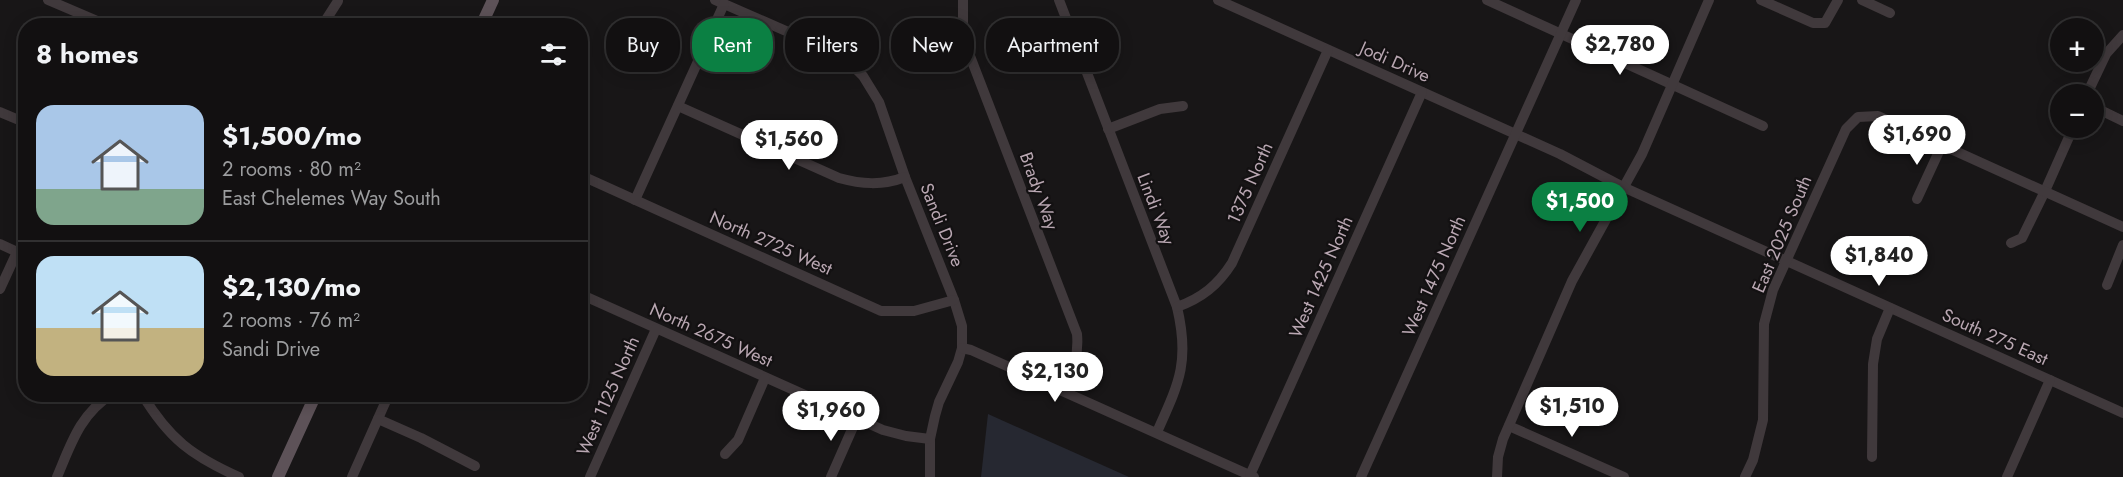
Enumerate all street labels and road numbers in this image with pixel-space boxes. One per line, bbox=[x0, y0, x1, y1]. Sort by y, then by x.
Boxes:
street label: Jodi Drive bbox=[1354, 34, 1434, 89]
street label: 1375 North bbox=[1221, 138, 1279, 228]
street label: Brady Way bbox=[1013, 149, 1065, 234]
street label: Lindi Way bbox=[1130, 169, 1182, 249]
street label: East 2025 South bbox=[1746, 171, 1818, 297]
street label: Sandi Drive bbox=[913, 179, 971, 271]
street label: North 2725 West bbox=[705, 204, 837, 282]
street label: West 1475 North bbox=[1396, 211, 1472, 341]
street label: West 1425 North bbox=[1283, 212, 1359, 342]
street label: North 2675 West bbox=[645, 296, 777, 374]
street label: South 275 East bbox=[1938, 302, 2053, 372]
street label: West 1125 North bbox=[570, 332, 646, 460]

